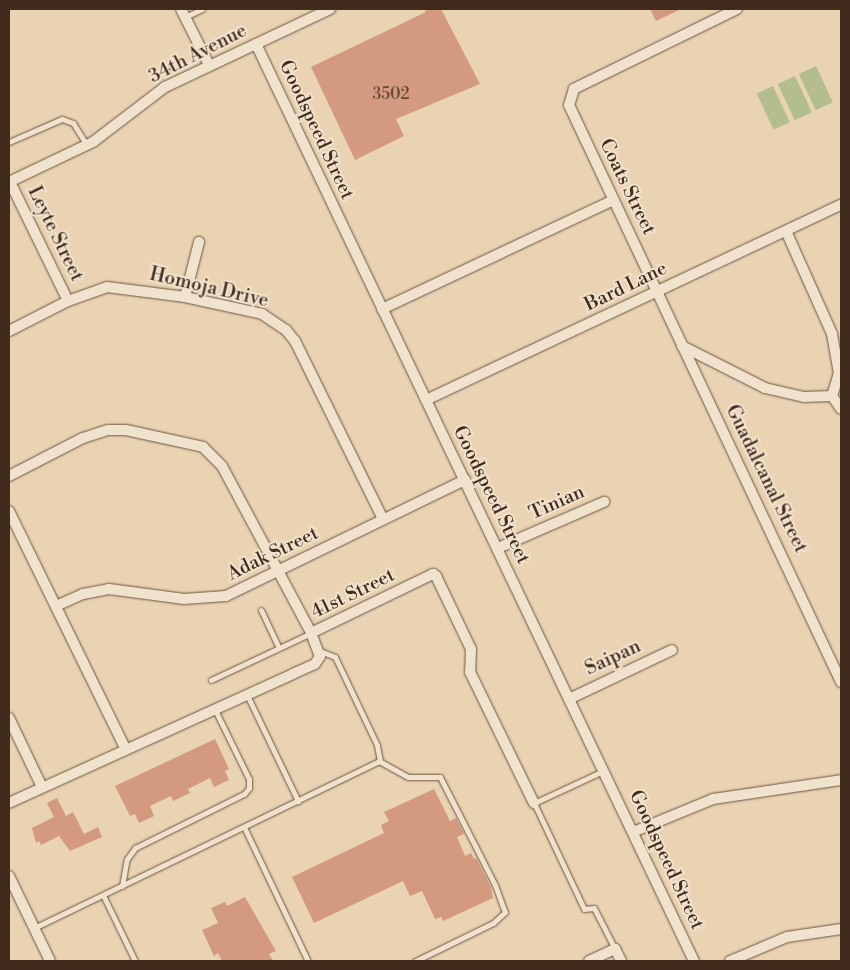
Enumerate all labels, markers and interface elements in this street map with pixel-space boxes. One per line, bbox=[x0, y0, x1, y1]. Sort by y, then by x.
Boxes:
street label: 34th Avenue bbox=[145, 20, 251, 88]
street label: Goodspeed Street bbox=[274, 57, 358, 203]
house number: 3502 bbox=[372, 84, 410, 104]
street label: Coats Street bbox=[594, 135, 660, 239]
street label: Leyte Street bbox=[22, 183, 88, 285]
street label: Bard Lane bbox=[581, 257, 671, 317]
street label: Homoja Drive bbox=[147, 263, 271, 313]
street label: Guadalcanal Street bbox=[720, 401, 812, 557]
street label: Goodspeed Street bbox=[448, 422, 534, 568]
street label: Tinian bbox=[526, 481, 588, 525]
street label: Adak Street bbox=[224, 522, 322, 586]
street label: 41st Street bbox=[307, 564, 399, 624]
street label: Saipan bbox=[582, 635, 644, 681]
street label: Goodspeed Street bbox=[624, 787, 708, 933]

